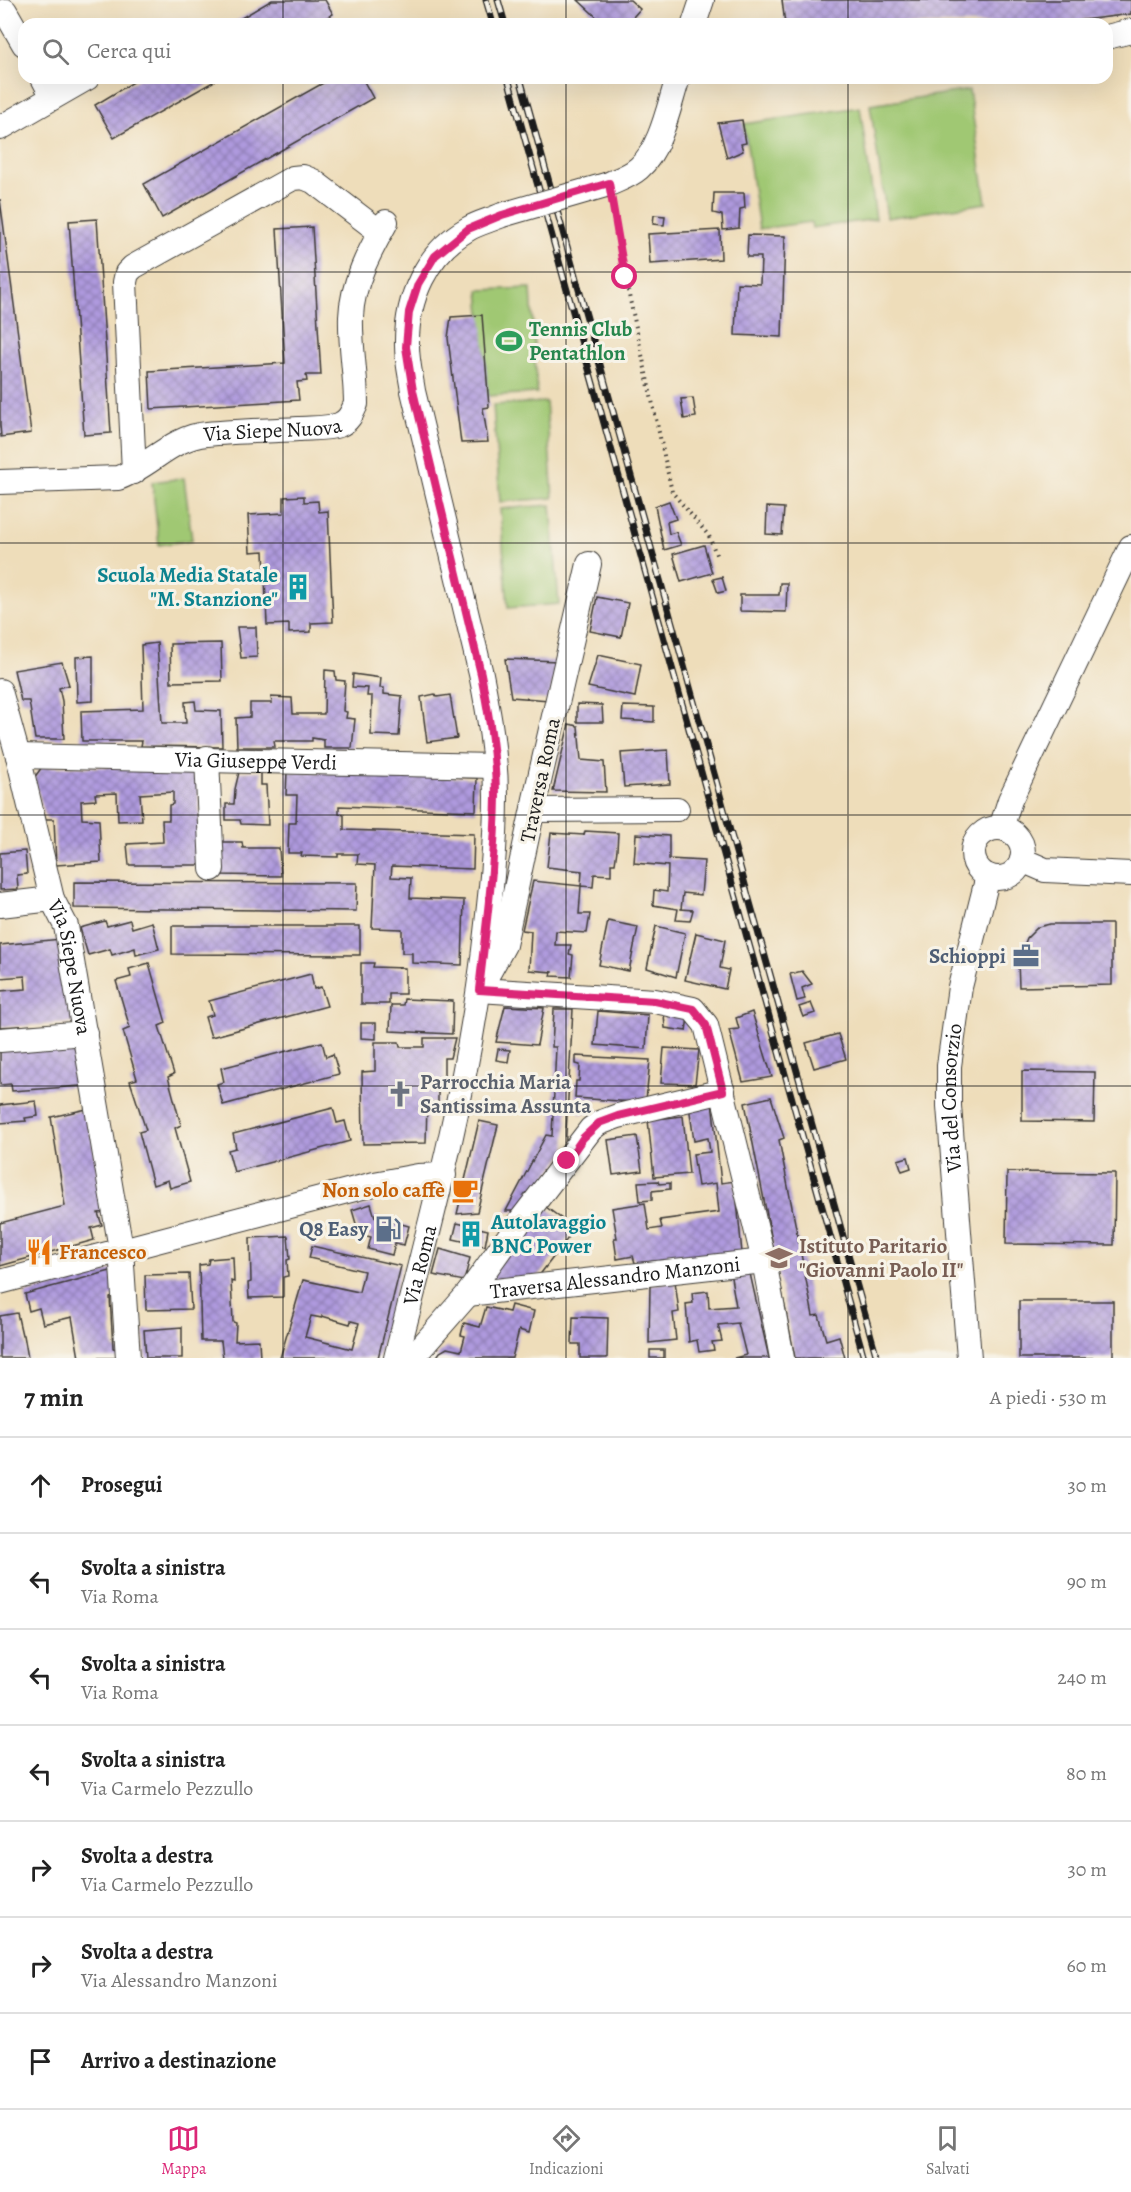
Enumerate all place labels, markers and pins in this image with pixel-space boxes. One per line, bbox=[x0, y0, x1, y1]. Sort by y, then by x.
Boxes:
place label: Tennis Club Pentathlon bbox=[529, 315, 633, 367]
sports icon: Tennis Club Pentathlon bbox=[494, 326, 524, 356]
place label: Scuola Media Statale "M. Stanzione" bbox=[97, 561, 278, 613]
building icon: Scuola Media Statale "M. Stanzione" bbox=[283, 572, 313, 602]
office icon: Schioppi bbox=[1011, 941, 1041, 971]
place label: Schioppi bbox=[929, 942, 1006, 970]
place label: Parrocchia Maria Santissima Assunta bbox=[420, 1068, 592, 1120]
church icon: Parrocchia Maria Santissima Assunta bbox=[385, 1079, 415, 1109]
cafe icon: Non solo caffè bbox=[450, 1175, 480, 1205]
place label: Non solo caffè bbox=[322, 1176, 445, 1204]
place label: Autolavaggio BNC Power bbox=[490, 1208, 607, 1260]
fuel station icon: Q8 Easy bbox=[373, 1214, 403, 1244]
place label: Q8 Easy bbox=[299, 1215, 369, 1243]
building icon: Autolavaggio BNC Power bbox=[456, 1219, 486, 1249]
place label: Istituto Paritario "Giovanni Paolo II" bbox=[799, 1232, 964, 1284]
restaurant icon: Francesco bbox=[24, 1237, 54, 1267]
place label: Francesco bbox=[59, 1238, 147, 1266]
school or university icon: Istituto Paritario "Giovanni Paolo II" bbox=[764, 1243, 794, 1273]

